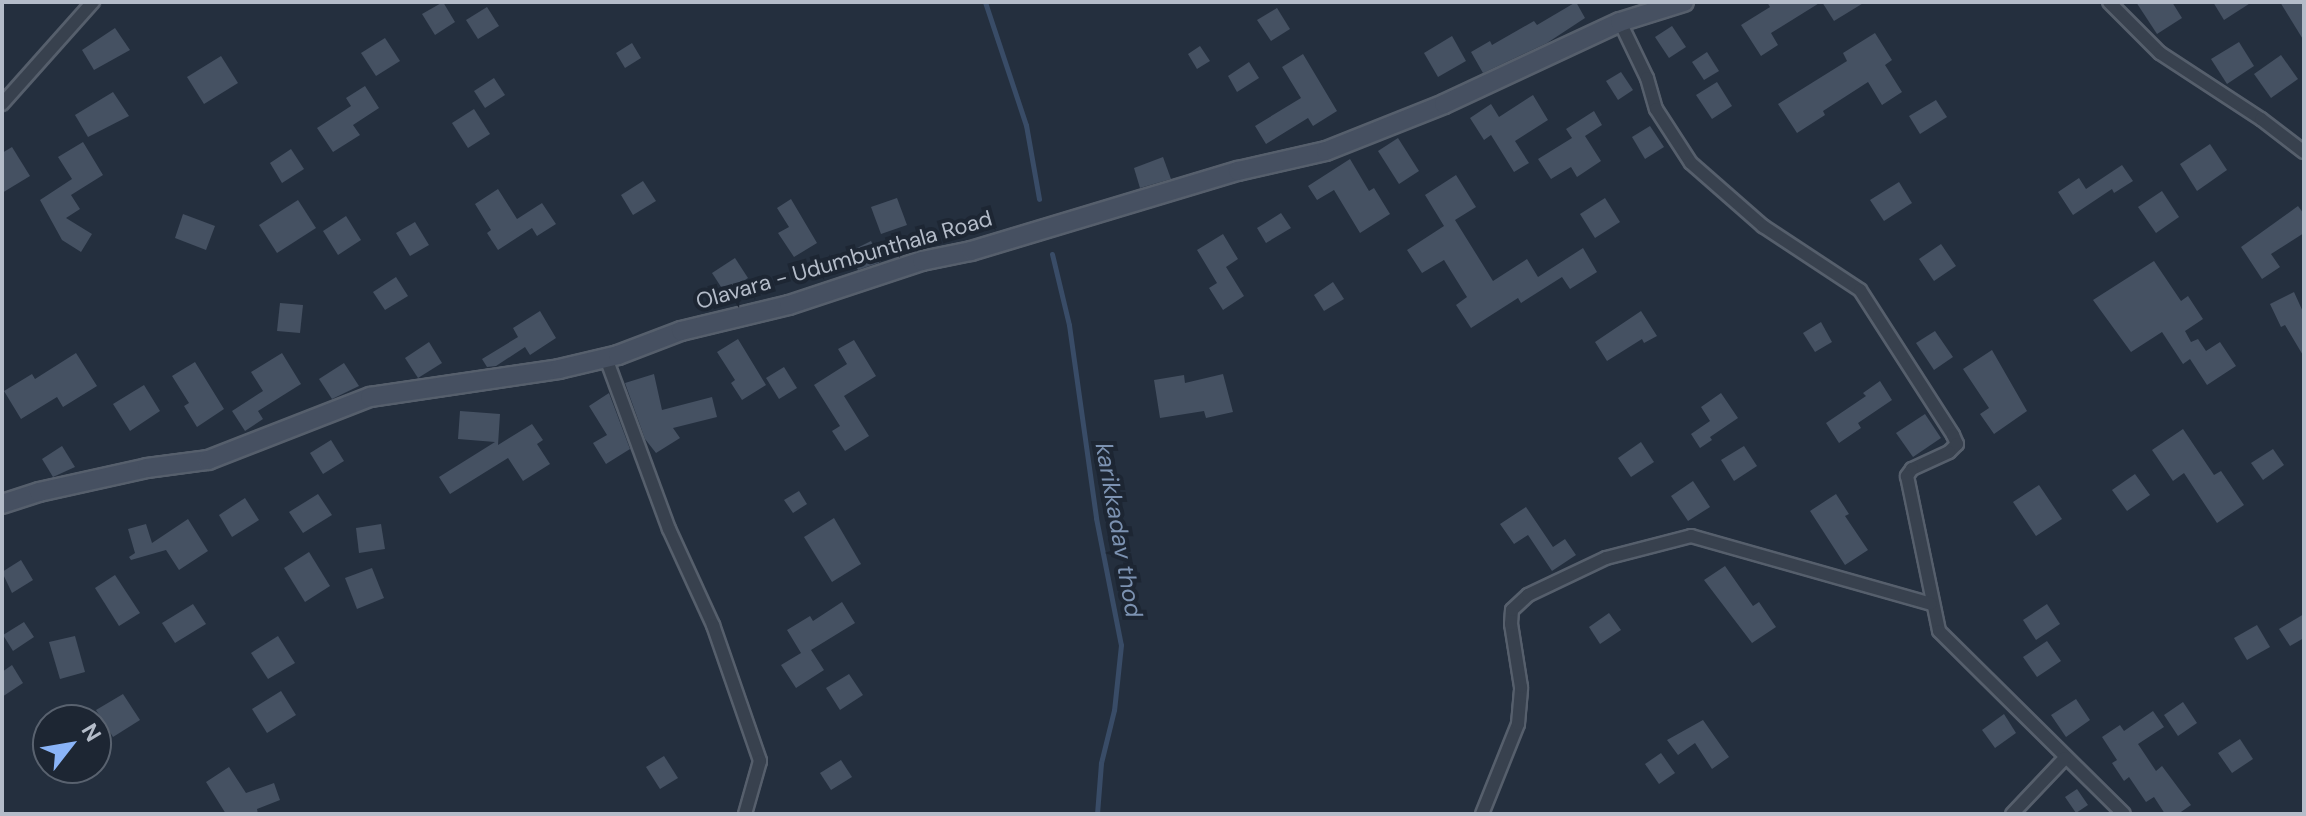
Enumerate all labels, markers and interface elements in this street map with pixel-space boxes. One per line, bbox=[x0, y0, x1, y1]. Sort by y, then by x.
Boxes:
street label: Olavara - Udumbunthala Road bbox=[693, 205, 995, 315]
water label: karikkadav thod bbox=[1089, 441, 1149, 619]
north arrow bbox=[32, 704, 112, 784]
text: N bbox=[75, 718, 108, 747]

